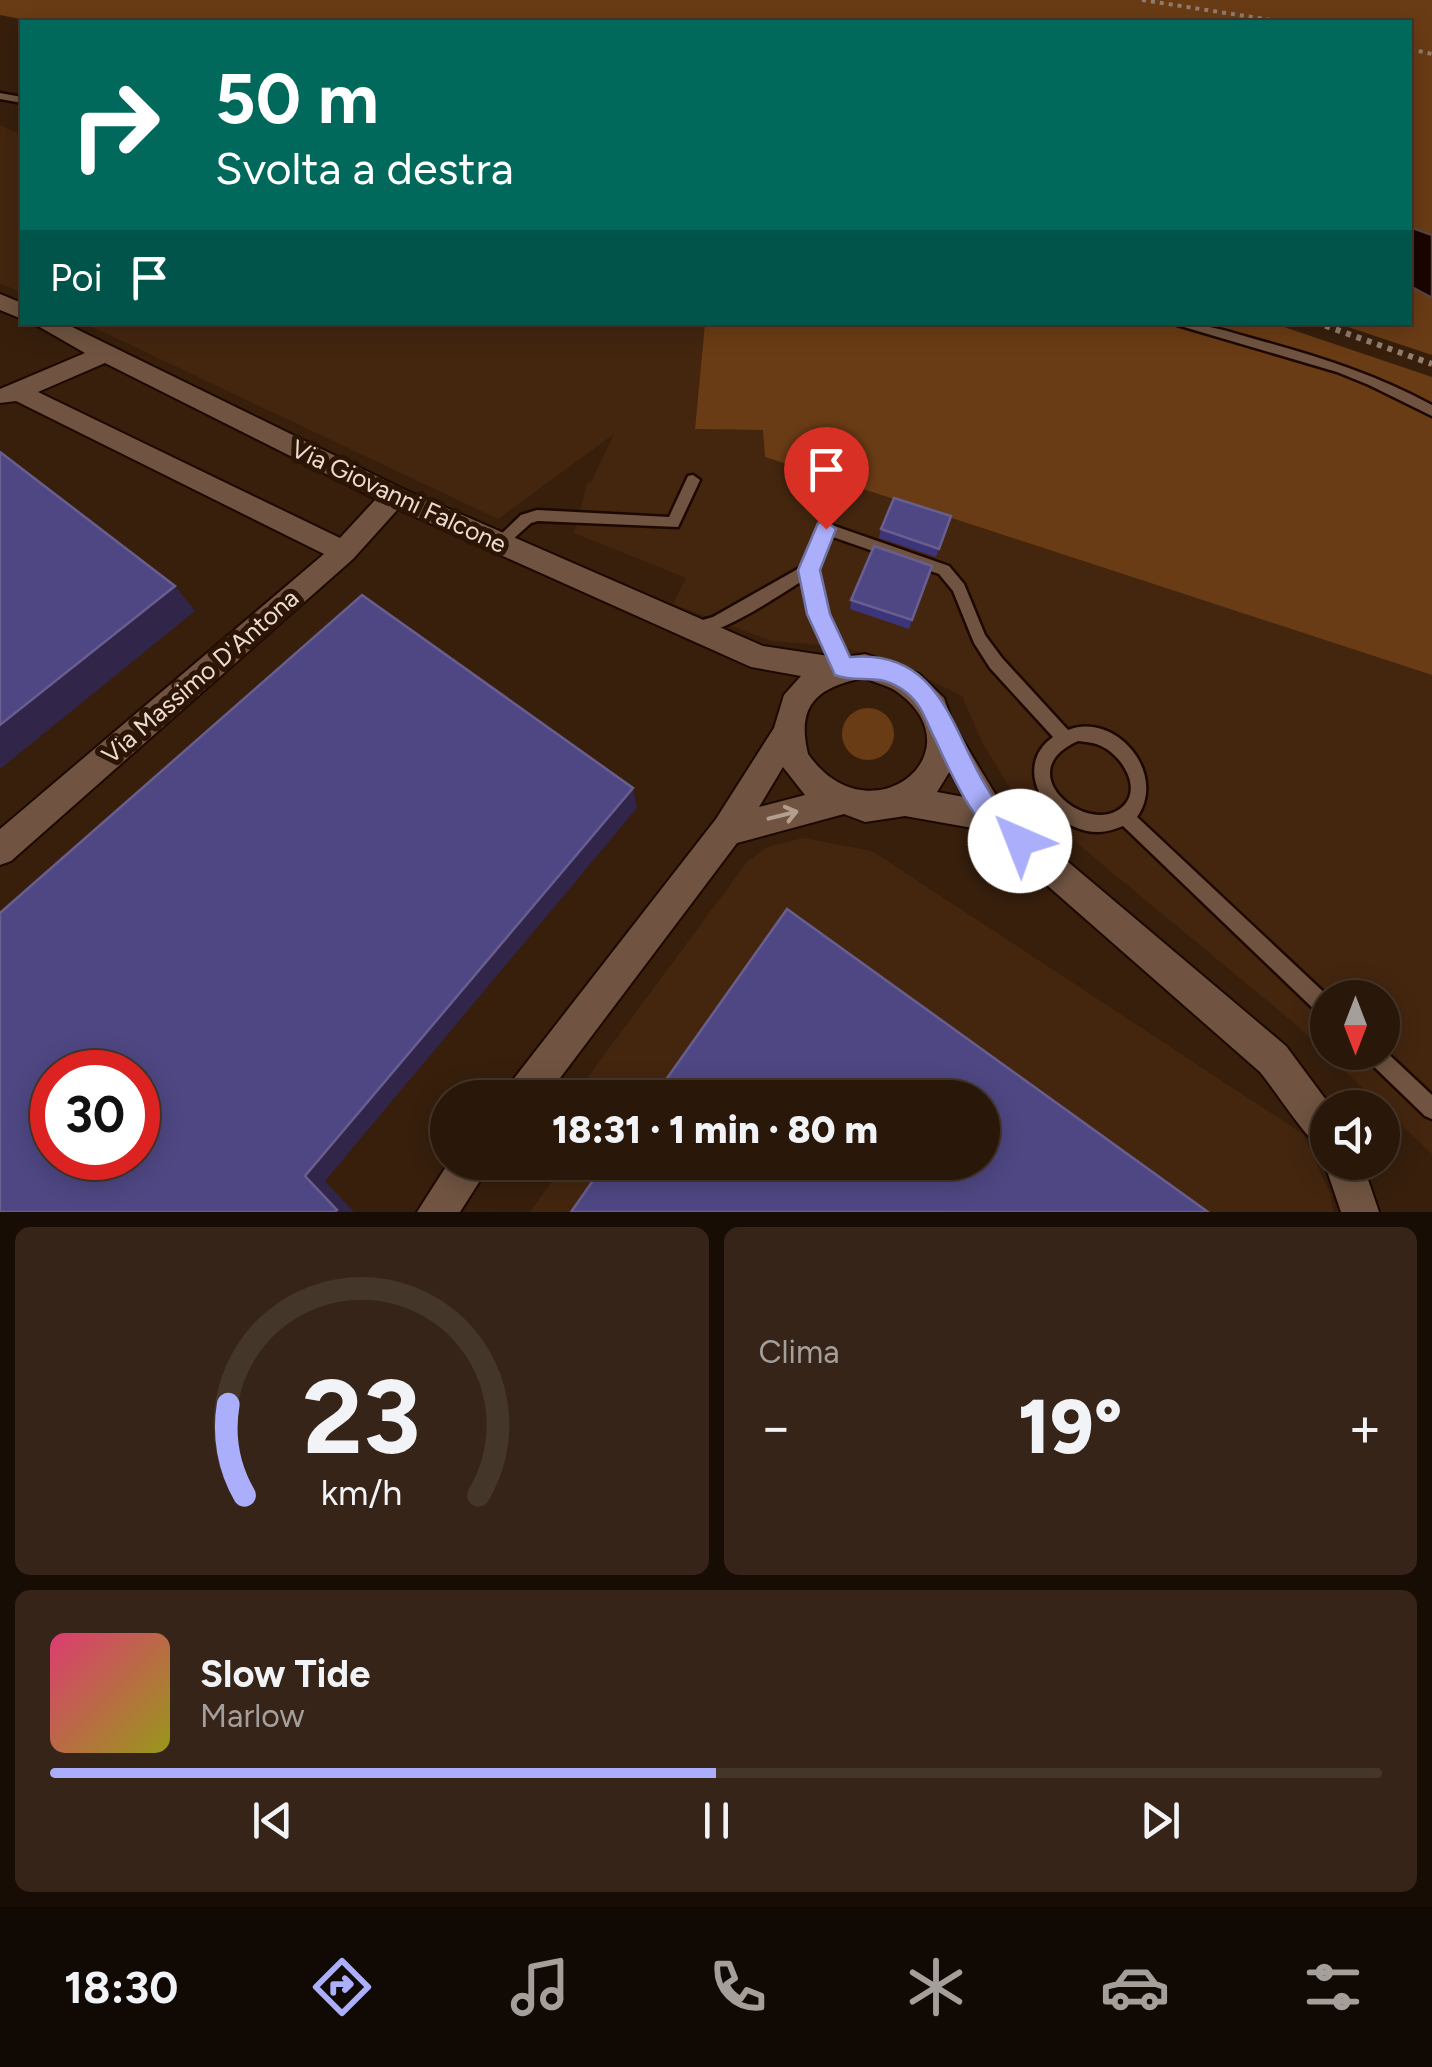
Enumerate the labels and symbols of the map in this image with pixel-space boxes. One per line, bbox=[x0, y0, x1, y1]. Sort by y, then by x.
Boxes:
pin bbox=[784, 427, 869, 530]
street label: Via Giovanni Falcone bbox=[287, 433, 511, 559]
street label: Via Massimo D'Antona bbox=[96, 582, 304, 770]
position arrow bbox=[968, 789, 1072, 893]
one-way arrow bbox=[767, 805, 799, 823]
north arrow bbox=[1310, 980, 1400, 1070]
speed limit sign: 30 bbox=[30, 1050, 160, 1180]

